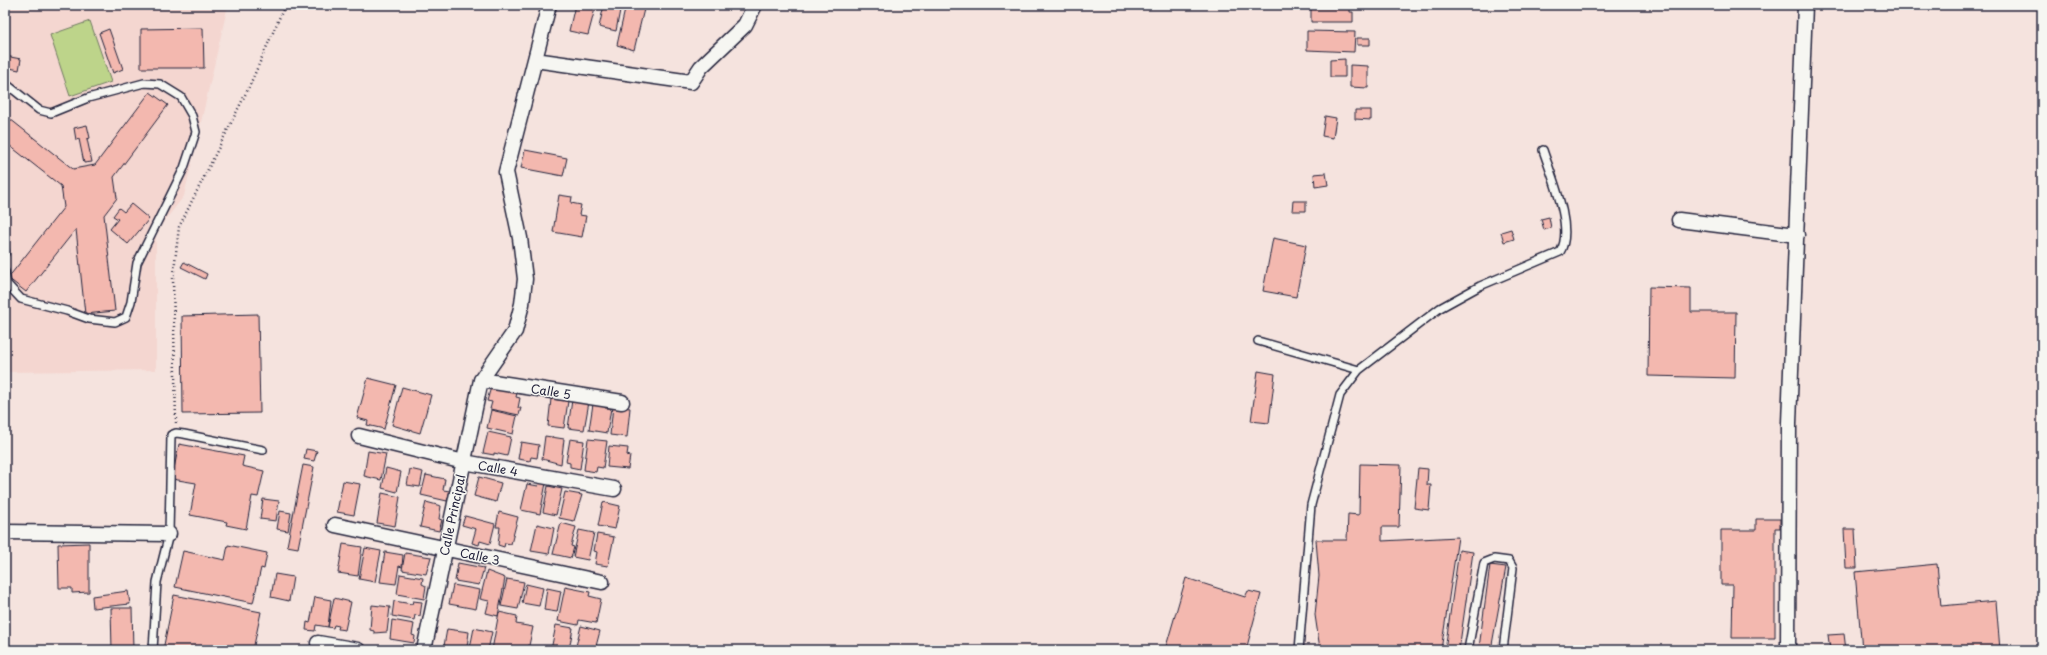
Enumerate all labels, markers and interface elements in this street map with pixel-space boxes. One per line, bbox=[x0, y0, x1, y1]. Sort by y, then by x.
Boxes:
street label: Calle 5 bbox=[530, 379, 572, 403]
street label: Calle 4 bbox=[476, 456, 520, 480]
street label: Calle Principal bbox=[435, 473, 469, 557]
street label: Calle 3 bbox=[458, 543, 502, 569]

